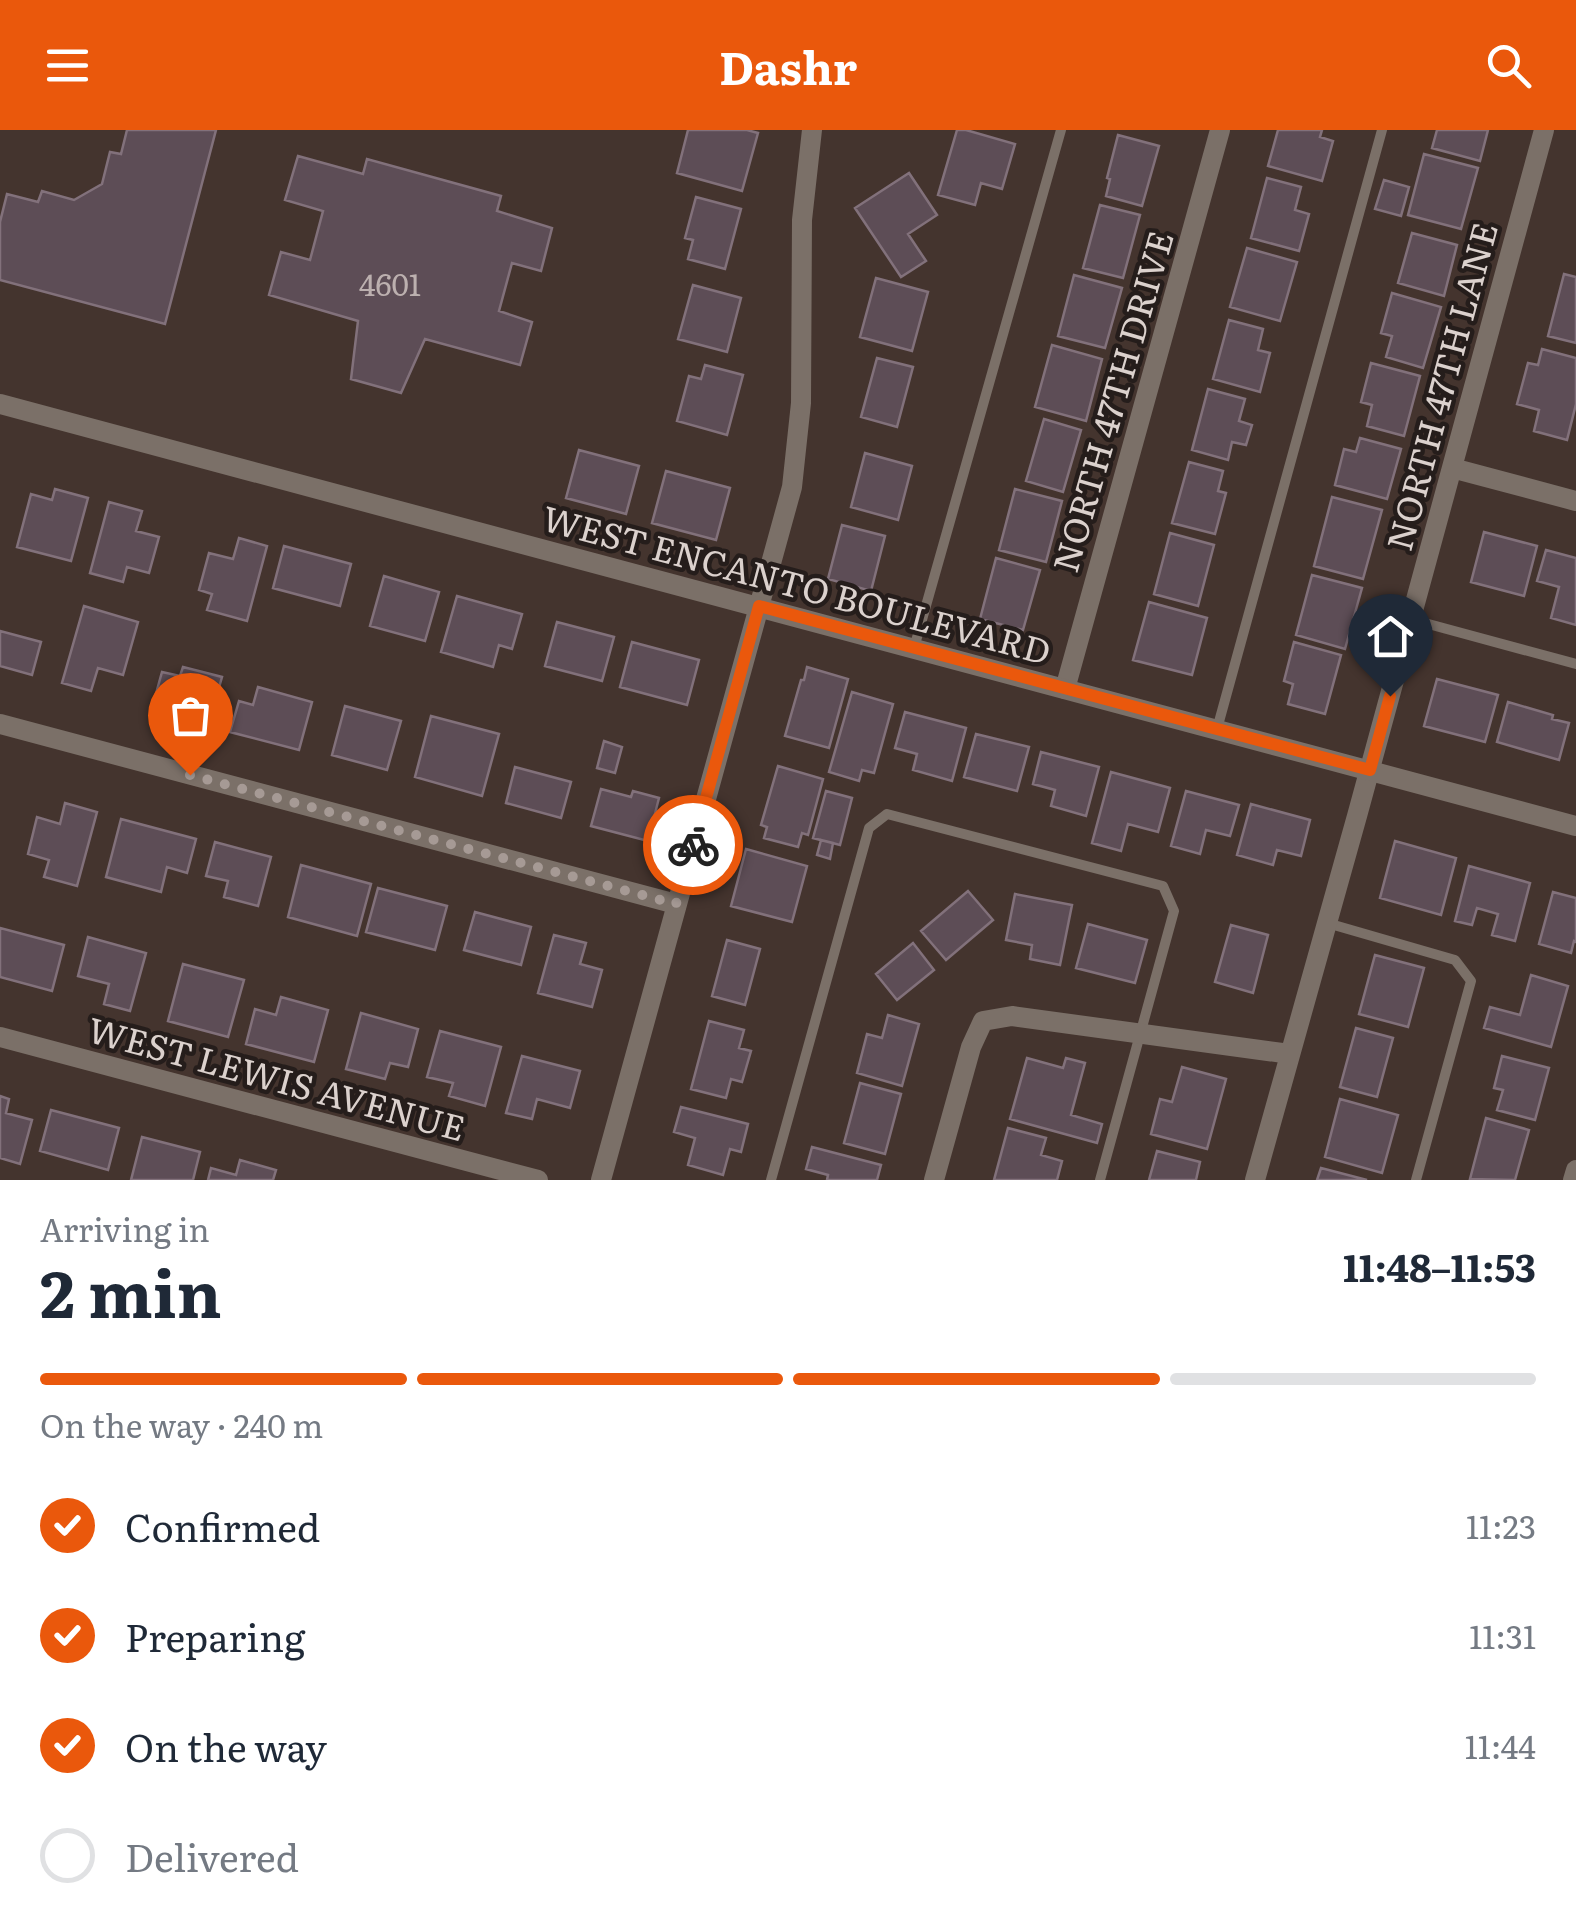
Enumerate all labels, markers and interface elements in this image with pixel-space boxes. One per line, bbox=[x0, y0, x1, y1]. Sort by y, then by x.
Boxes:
text: Dashr bbox=[719, 32, 857, 99]
icon: menu bbox=[40, 38, 95, 93]
icon: search bbox=[1481, 38, 1536, 93]
street label: NORTH 47TH LANE bbox=[1371, 216, 1509, 556]
street label: NORTH 47TH DRIVE bbox=[1037, 224, 1185, 578]
house number: 4601 bbox=[359, 261, 421, 305]
street label: WEST ENCANTO BOULEVARD bbox=[537, 490, 1057, 676]
pin bbox=[1348, 594, 1433, 697]
icon: home bbox=[1363, 609, 1418, 664]
pin bbox=[148, 673, 233, 776]
icon: bag bbox=[163, 688, 218, 743]
courier bbox=[643, 795, 743, 895]
icon: bike bbox=[666, 818, 721, 873]
street label: WEST LEWIS AVENUE bbox=[83, 1002, 471, 1152]
text: Arriving in bbox=[40, 1204, 210, 1252]
text: 11:48–11:53 bbox=[1343, 1237, 1536, 1294]
text: 2 min bbox=[40, 1241, 222, 1338]
text: On the way · 240 m bbox=[40, 1400, 323, 1448]
text: Confirmed bbox=[125, 1497, 320, 1554]
icon: check bbox=[40, 1498, 95, 1553]
text: 11:23 bbox=[1466, 1501, 1536, 1549]
text: Preparing bbox=[125, 1607, 305, 1664]
icon: check bbox=[40, 1608, 95, 1663]
text: 11:31 bbox=[1469, 1611, 1536, 1659]
text: On the way bbox=[125, 1717, 327, 1774]
icon: check bbox=[40, 1718, 95, 1773]
text: 11:44 bbox=[1465, 1721, 1536, 1769]
text: Delivered bbox=[125, 1827, 299, 1884]

